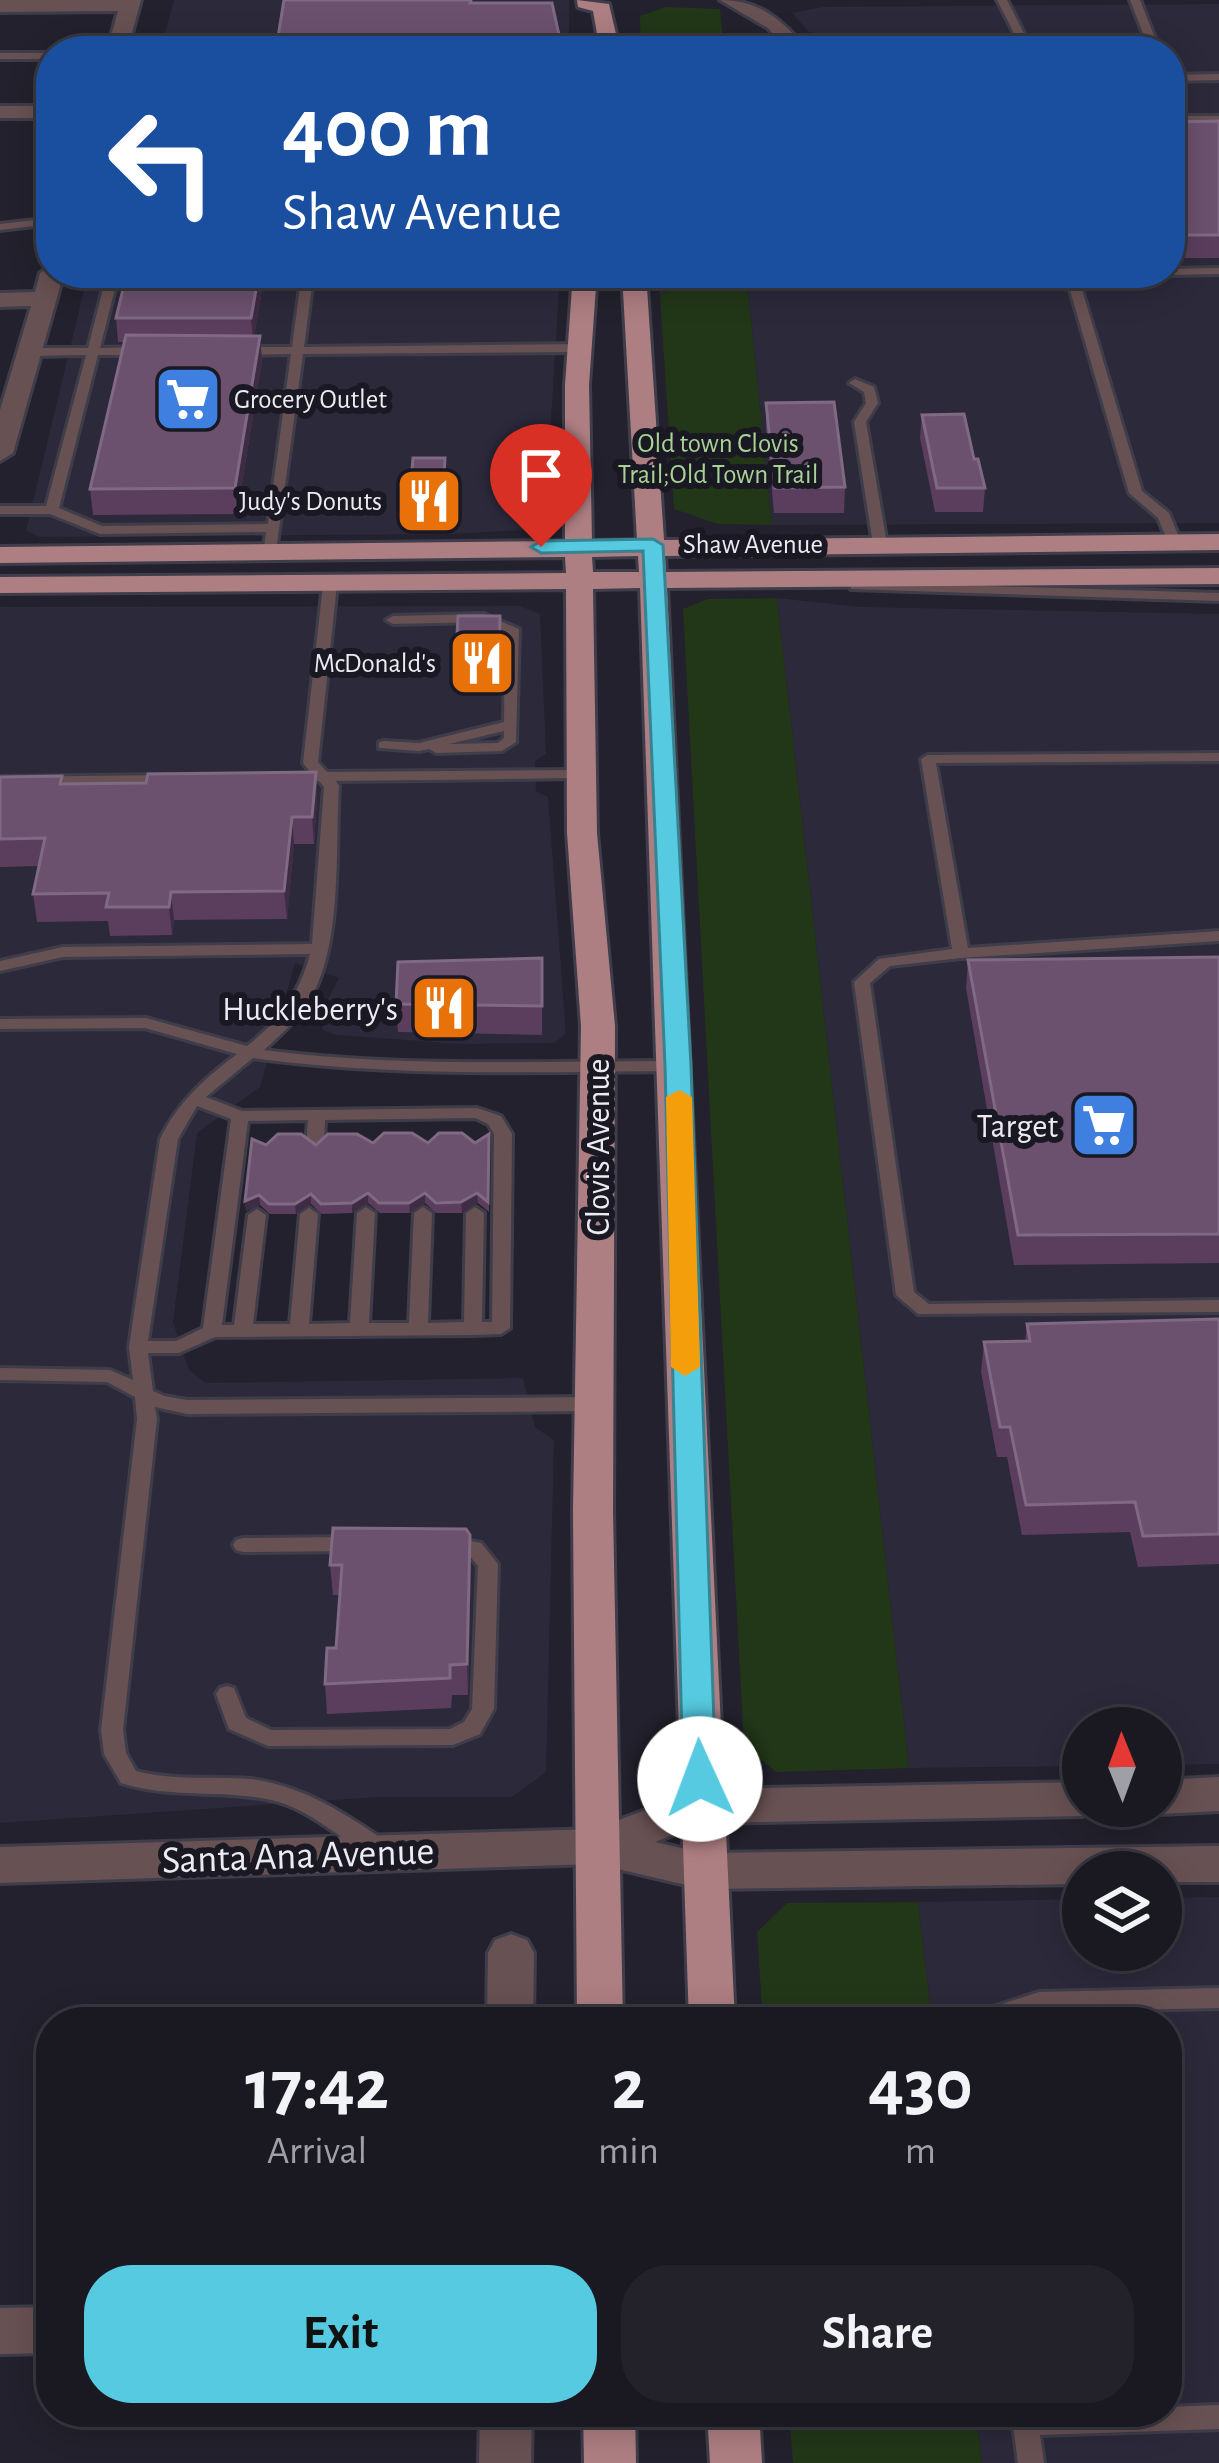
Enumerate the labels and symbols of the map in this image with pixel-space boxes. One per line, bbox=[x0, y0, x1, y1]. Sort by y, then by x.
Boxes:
supermarket icon: Grocery Outlet bbox=[153, 364, 223, 434]
place label: Grocery Outlet bbox=[234, 386, 387, 414]
pin bbox=[490, 424, 592, 547]
park label: Old town Clovis Trail;Old Town Trail bbox=[618, 430, 818, 488]
restaurant icon: Judy's Donuts bbox=[394, 466, 464, 536]
place label: Judy's Donuts bbox=[239, 488, 382, 516]
street label: Shaw Avenue bbox=[683, 531, 823, 558]
restaurant icon: McDonald's bbox=[447, 628, 517, 698]
place label: McDonald's bbox=[314, 650, 436, 677]
restaurant icon: Huckleberry's bbox=[409, 973, 479, 1043]
place label: Huckleberry's bbox=[222, 994, 398, 1027]
street label: Clovis Avenue bbox=[583, 1059, 616, 1235]
supermarket icon: Target bbox=[1069, 1090, 1139, 1160]
place label: Target bbox=[977, 1111, 1058, 1144]
north arrow bbox=[1062, 1707, 1182, 1827]
position arrow bbox=[637, 1716, 763, 1842]
street label: Santa Ana Avenue bbox=[161, 1832, 435, 1881]

